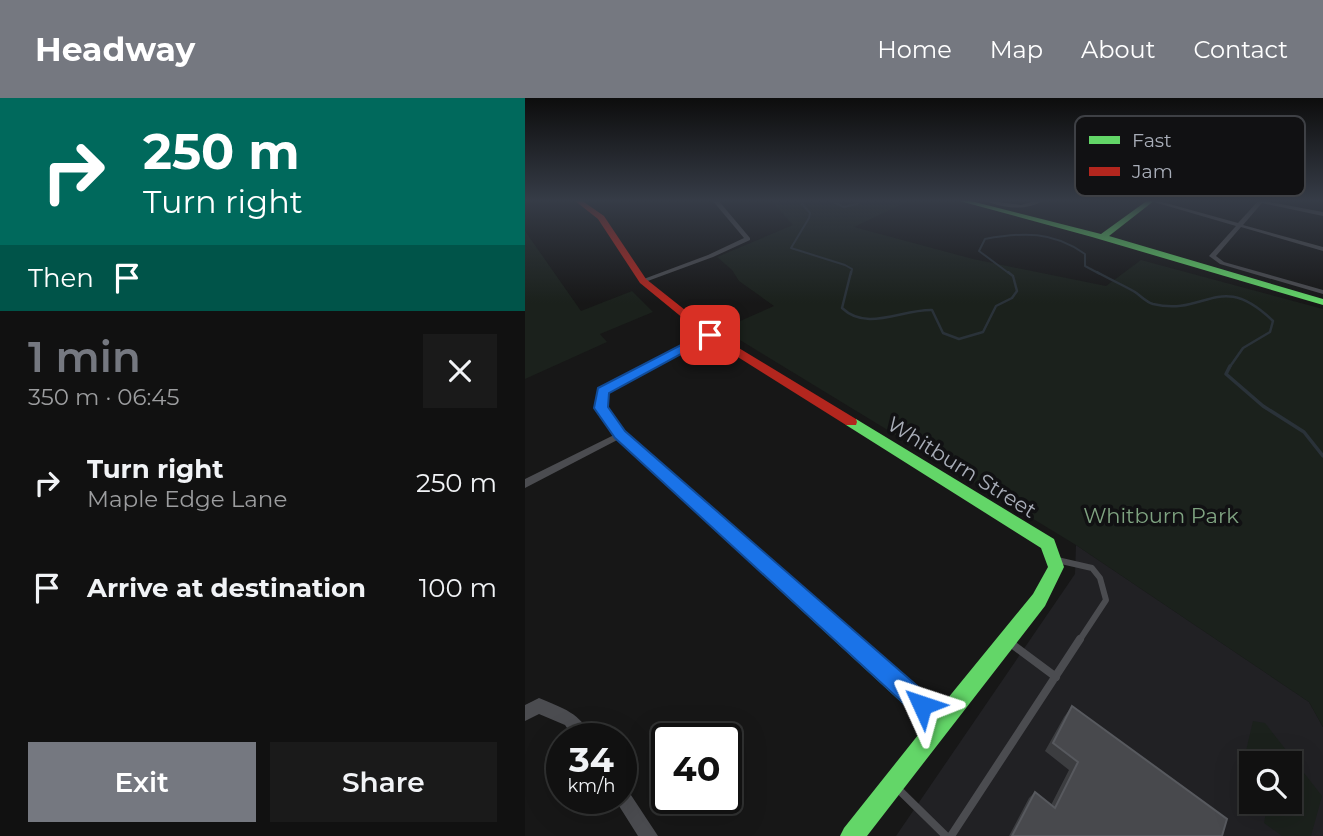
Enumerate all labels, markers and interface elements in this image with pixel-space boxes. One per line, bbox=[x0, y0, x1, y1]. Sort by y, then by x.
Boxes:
text: Headway bbox=[35, 29, 195, 69]
text: Home bbox=[877, 35, 952, 64]
text: Map bbox=[990, 35, 1043, 64]
text: About bbox=[1081, 35, 1155, 64]
text: Contact bbox=[1193, 35, 1288, 64]
legend bbox=[1075, 116, 1305, 196]
text: 250 m bbox=[143, 122, 300, 181]
icon: right bbox=[28, 126, 119, 217]
text: Fast bbox=[1132, 129, 1172, 152]
text: Jam bbox=[1131, 160, 1173, 183]
text: Turn right bbox=[143, 182, 303, 221]
icon: arrive bbox=[108, 259, 146, 297]
text: Then bbox=[28, 262, 94, 294]
pin bbox=[680, 305, 740, 365]
icon: arrive bbox=[691, 316, 729, 354]
text: 1 min bbox=[28, 331, 141, 383]
button: close bbox=[423, 334, 497, 408]
text: 350 m · 06:45 bbox=[28, 383, 180, 411]
street label: Whitburn Street bbox=[883, 411, 1041, 523]
text: Turn right bbox=[87, 453, 223, 485]
icon: right bbox=[28, 464, 66, 502]
text: 250 m bbox=[416, 467, 497, 499]
text: Maple Edge Lane bbox=[87, 485, 287, 513]
park label: Whitburn Park bbox=[1083, 503, 1239, 528]
icon: arrive bbox=[28, 569, 66, 607]
text: Arrive at destination bbox=[87, 572, 366, 604]
text: 100 m bbox=[419, 572, 497, 604]
position arrow bbox=[885, 668, 959, 742]
speed limit sign: 40 bbox=[651, 723, 742, 814]
text: 34 bbox=[569, 738, 614, 781]
button: Exit bbox=[28, 742, 256, 822]
button: Share bbox=[270, 742, 497, 822]
map controls bbox=[1239, 751, 1302, 814]
button: search bbox=[1239, 751, 1302, 814]
text: km/h bbox=[567, 775, 616, 797]

